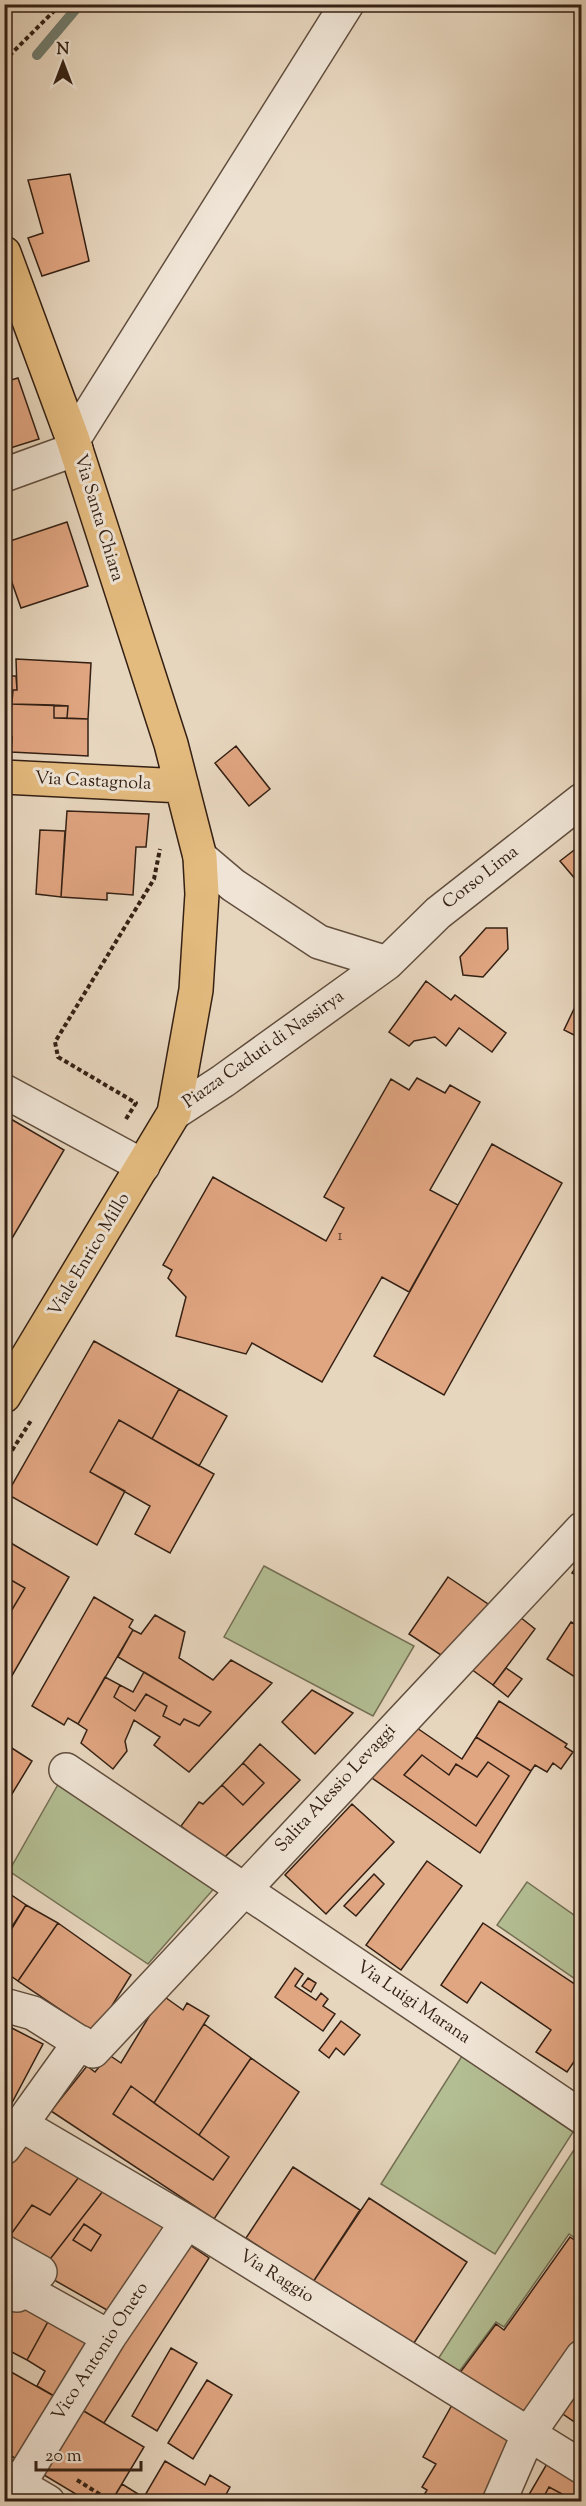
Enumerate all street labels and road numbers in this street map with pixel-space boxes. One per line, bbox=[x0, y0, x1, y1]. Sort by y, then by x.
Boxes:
street label: Via Santa Chiara bbox=[66, 451, 130, 585]
street label: Via Castagnola bbox=[34, 766, 152, 798]
street label: Corso Lima bbox=[437, 840, 525, 916]
street label: Piazza Caduti di Nassirya bbox=[178, 984, 350, 1116]
street label: Viale Enrico Millo bbox=[43, 1188, 137, 1322]
street label: Salita Alessio Levaggi bbox=[270, 1719, 402, 1859]
street label: Via Luigi Marana bbox=[350, 1955, 476, 2051]
street label: Via Raggio bbox=[233, 2244, 319, 2310]
street label: Vico Antonio Oneto bbox=[46, 2277, 156, 2427]

